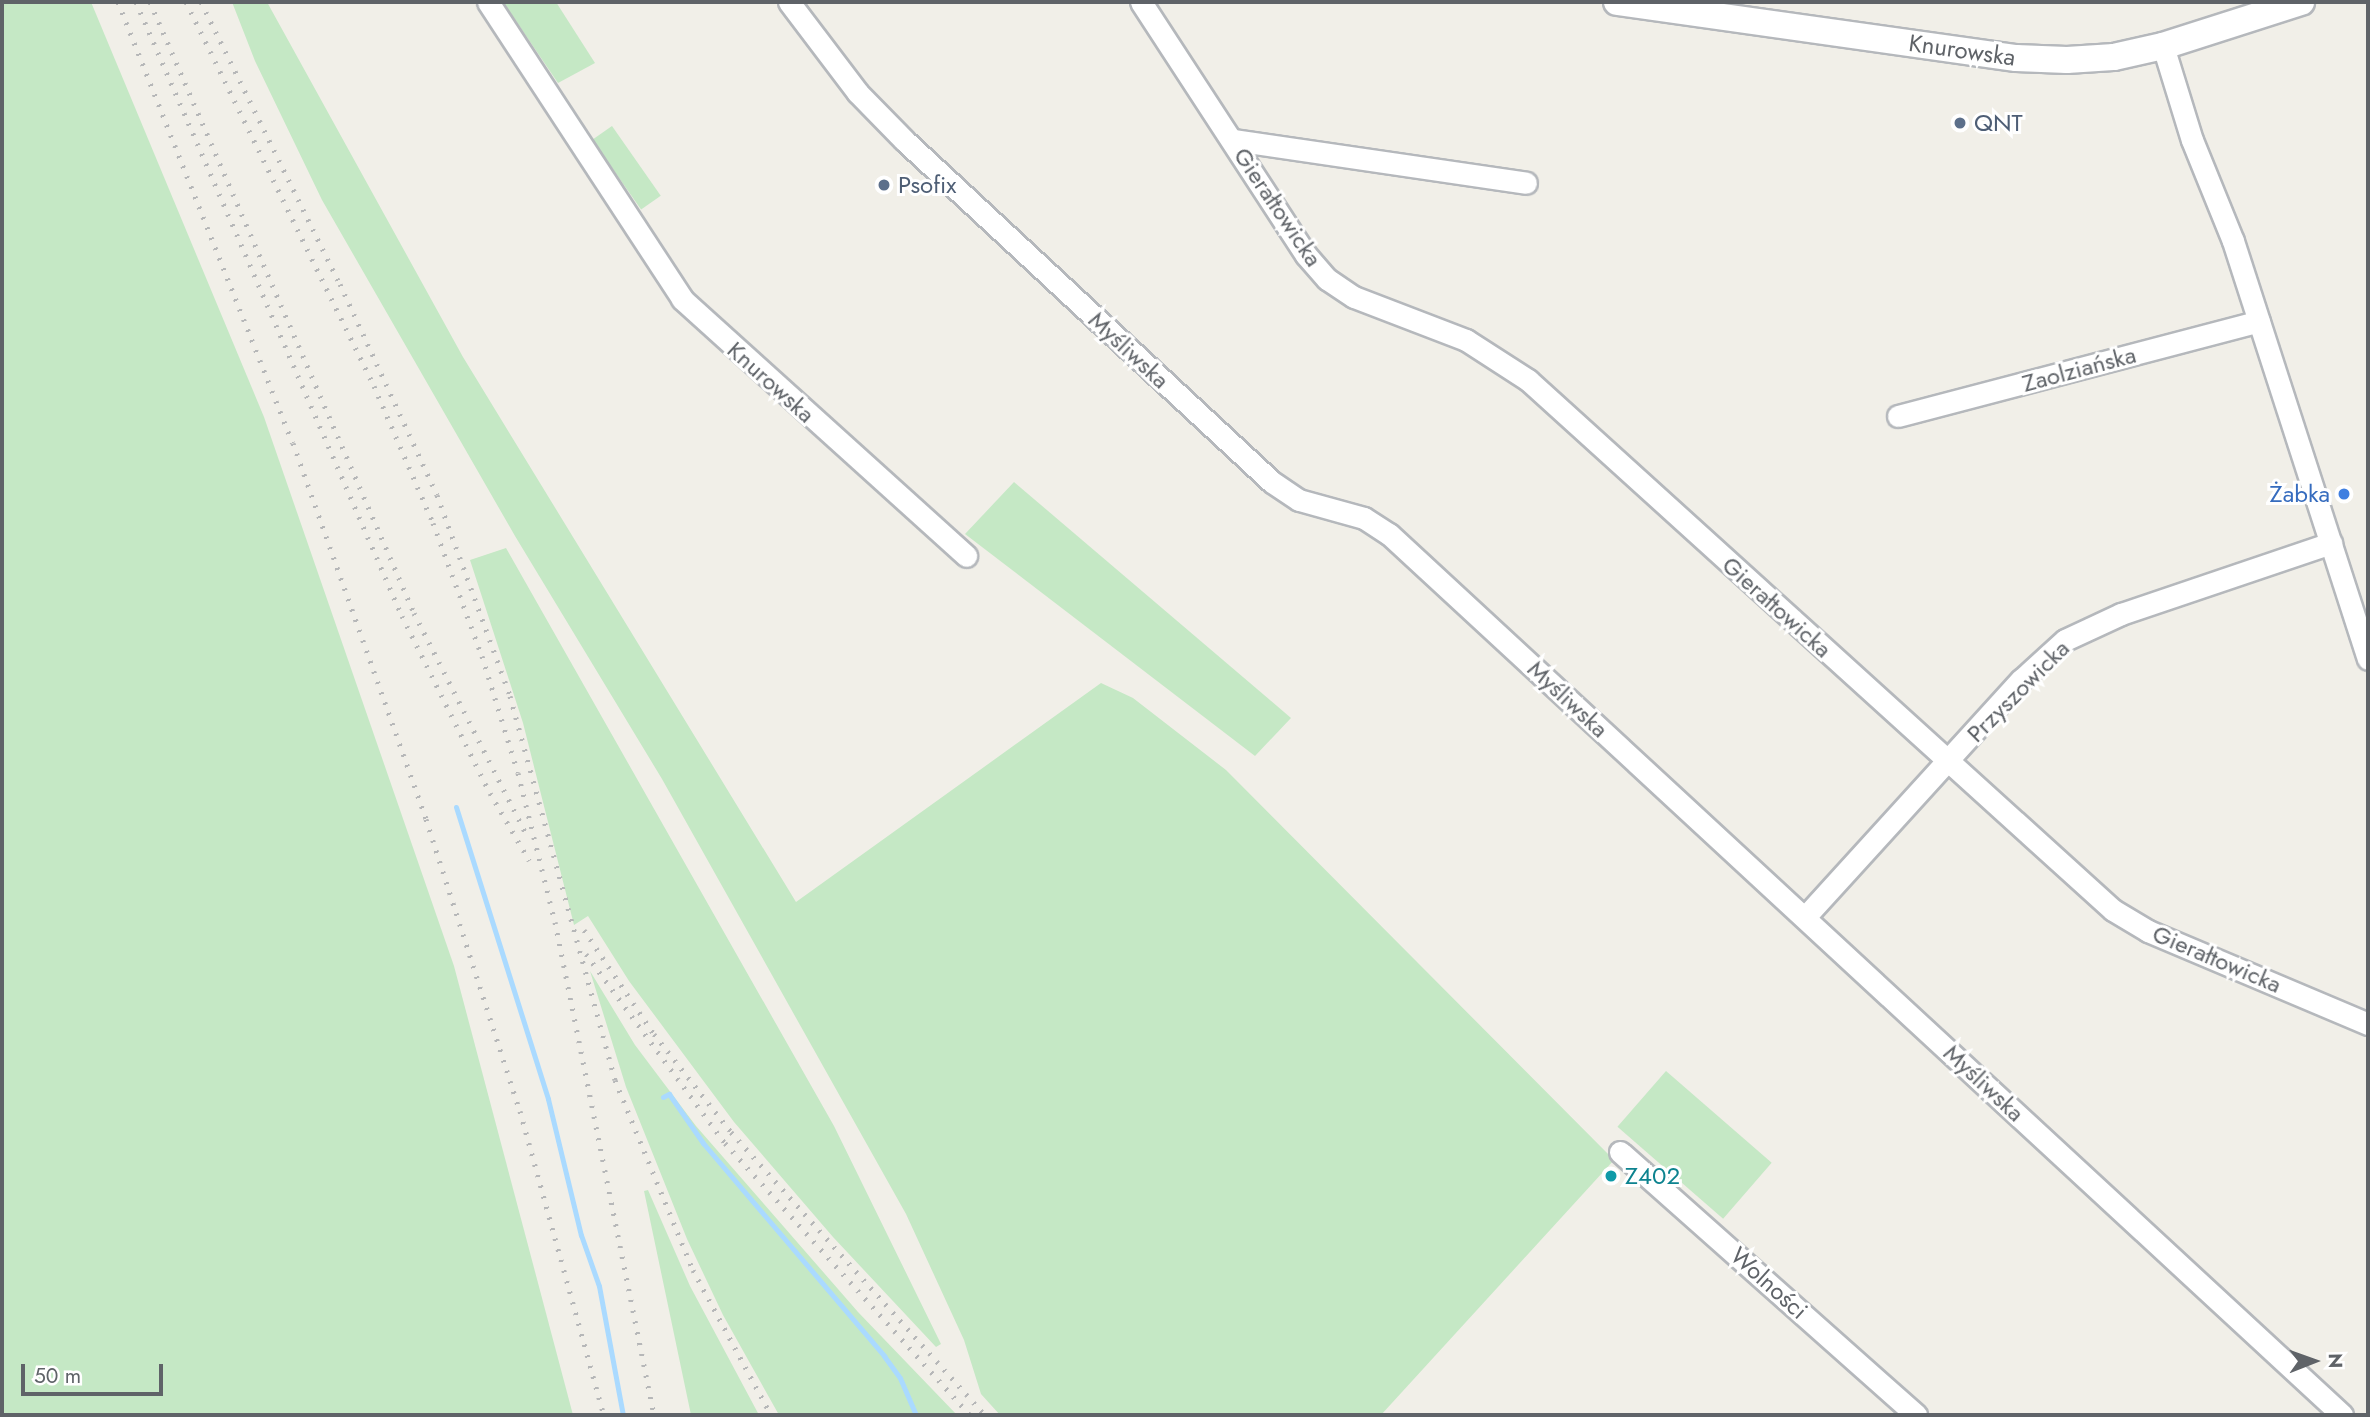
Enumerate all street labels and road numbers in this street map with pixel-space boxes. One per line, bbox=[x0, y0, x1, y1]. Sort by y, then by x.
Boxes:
street label: Knurowska bbox=[1907, 28, 2017, 72]
street label: Gierałtowicka bbox=[1228, 142, 1328, 272]
street label: Myśliwska bbox=[1083, 306, 1175, 394]
street label: Knurowska bbox=[721, 335, 821, 429]
street label: Zaolziańska bbox=[2019, 340, 2139, 398]
street label: Gierałtowicka bbox=[1716, 550, 1838, 664]
street label: Przyszowicka bbox=[1961, 634, 2075, 748]
street label: Myśliwska bbox=[1522, 655, 1614, 743]
street label: Gierałtowicka bbox=[2148, 919, 2286, 999]
street label: Myśliwska bbox=[1938, 1039, 2030, 1127]
street label: Wolności bbox=[1725, 1241, 1813, 1325]

